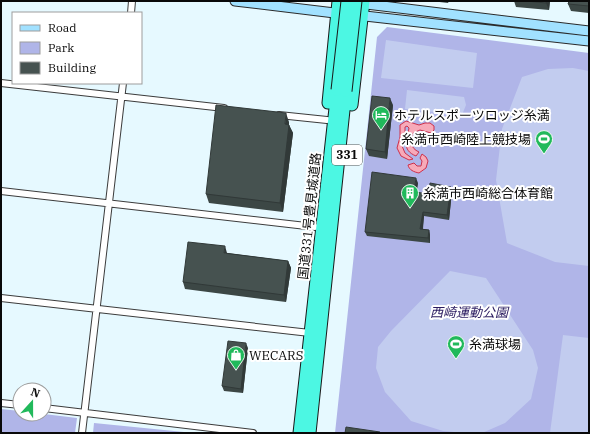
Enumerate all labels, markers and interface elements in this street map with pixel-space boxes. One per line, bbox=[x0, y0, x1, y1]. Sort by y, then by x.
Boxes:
legend bbox=[12, 12, 142, 84]
text: Road bbox=[48, 20, 77, 35]
text: Park bbox=[48, 40, 74, 55]
text: Building bbox=[48, 60, 96, 75]
hotel icon: ホテルスポーツロッジ糸満 bbox=[371, 105, 391, 130]
place label: ホテルスポーツロッジ糸満 bbox=[394, 107, 550, 124]
sports icon: 糸満市西崎陸上競技場 bbox=[534, 129, 554, 154]
place label: 糸満市西崎陸上競技場 bbox=[401, 131, 531, 148]
road number: 331 bbox=[332, 145, 362, 165]
street label: 国道331号豊見城道路 bbox=[294, 152, 325, 280]
building icon: 糸満市西崎総合体育館 bbox=[400, 183, 420, 208]
place label: 糸満市西崎総合体育館 bbox=[423, 185, 553, 202]
park label: 西崎運動公園 bbox=[430, 304, 510, 321]
sports icon: 糸満球場 bbox=[446, 334, 466, 359]
place label: 糸満球場 bbox=[469, 336, 521, 353]
shop icon: WECARS bbox=[226, 345, 246, 370]
place label: WECARS bbox=[249, 347, 303, 364]
north arrow bbox=[12, 382, 52, 422]
text: N bbox=[29, 385, 42, 401]

